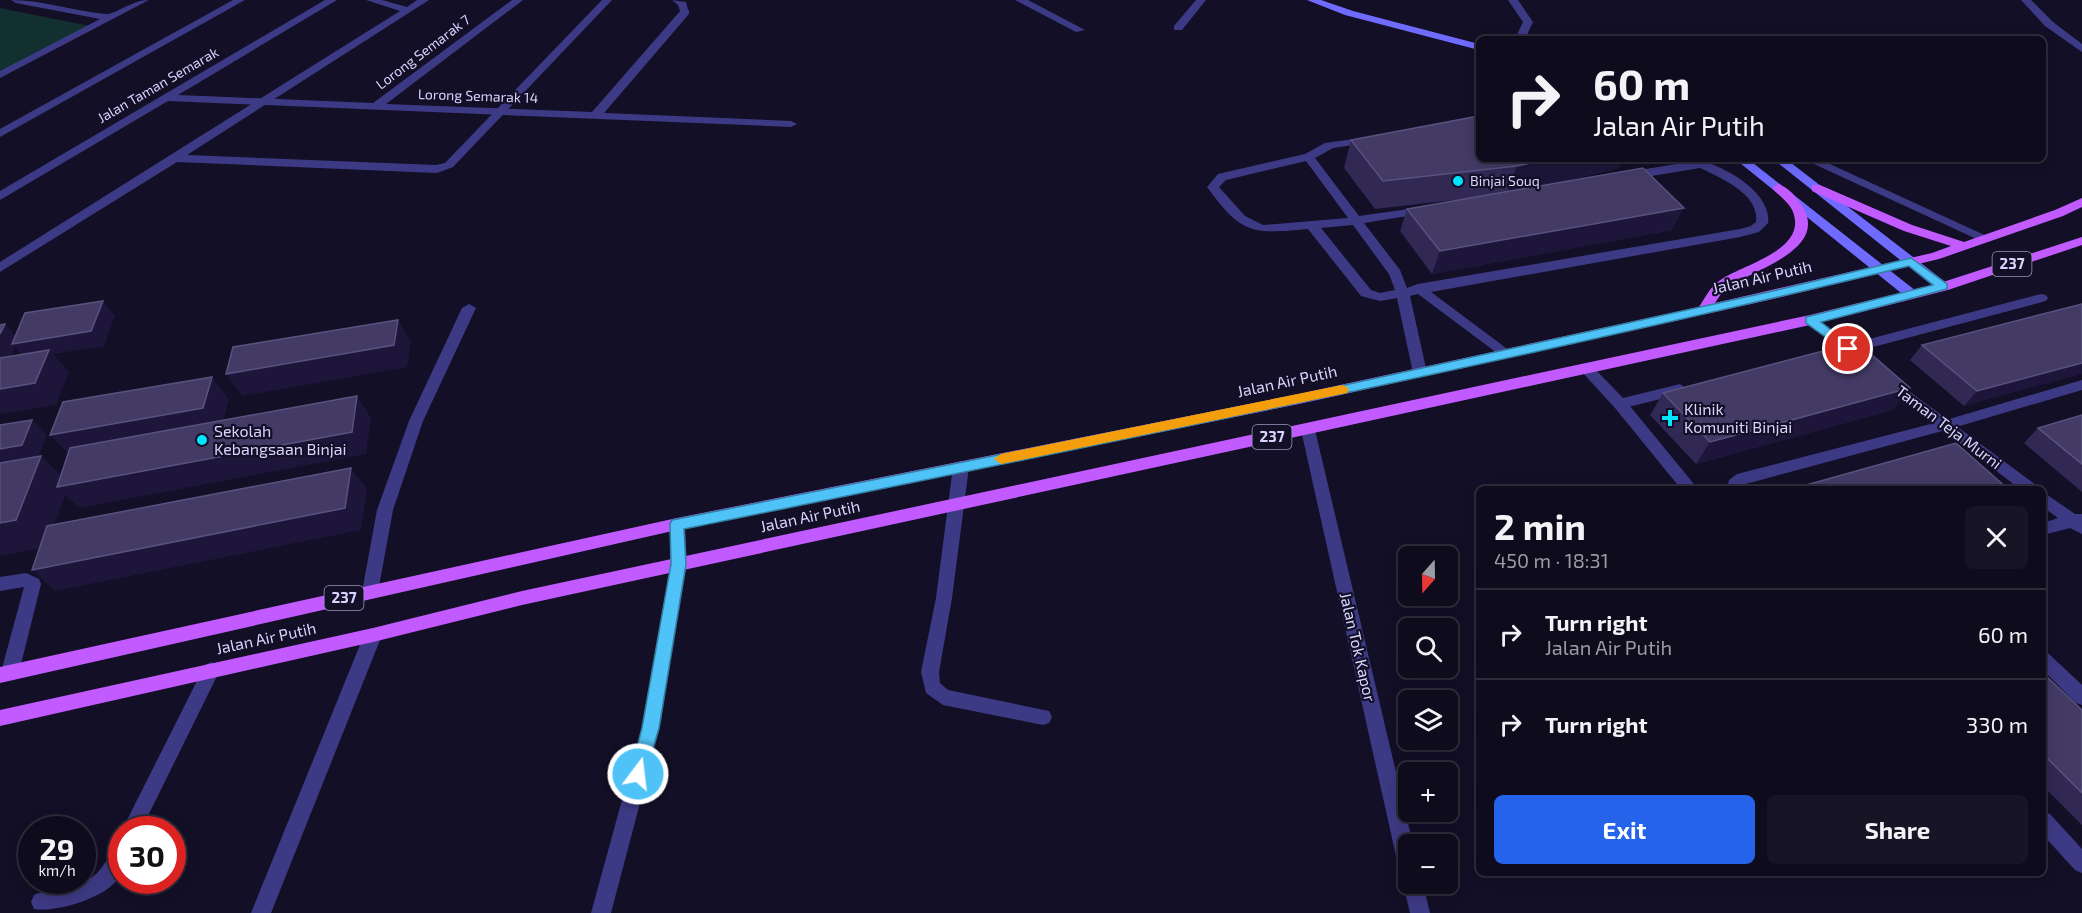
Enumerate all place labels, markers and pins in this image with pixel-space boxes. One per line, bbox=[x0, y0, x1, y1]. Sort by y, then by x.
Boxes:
place label: Binjai Souq bbox=[1470, 172, 1540, 189]
marker: Binjai Souq bbox=[1451, 174, 1465, 188]
pin bbox=[1822, 323, 1873, 374]
place label: Klinik Komuniti Binjai bbox=[1684, 399, 1792, 437]
marker: Klinik Komuniti Binjai bbox=[1661, 409, 1679, 427]
place label: Sekolah Kebangsaan Binjai bbox=[214, 421, 346, 459]
marker: Sekolah Kebangsaan Binjai bbox=[195, 433, 209, 447]

